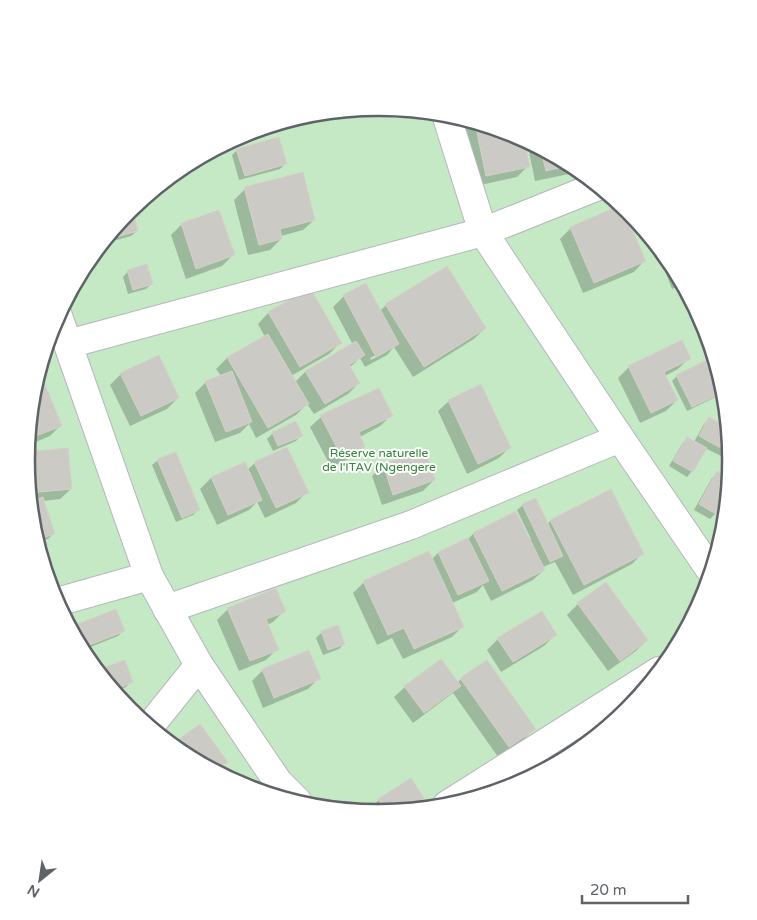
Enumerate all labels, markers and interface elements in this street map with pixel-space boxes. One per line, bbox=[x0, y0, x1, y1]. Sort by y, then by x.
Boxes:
park label: Réserve naturelle de l'ITAV (Ngengere bbox=[322, 446, 436, 474]
north arrow bbox=[15, 855, 65, 905]
scale bar bbox=[582, 872, 688, 904]
text: N bbox=[25, 881, 43, 901]
text: 20 m bbox=[590, 881, 627, 899]

